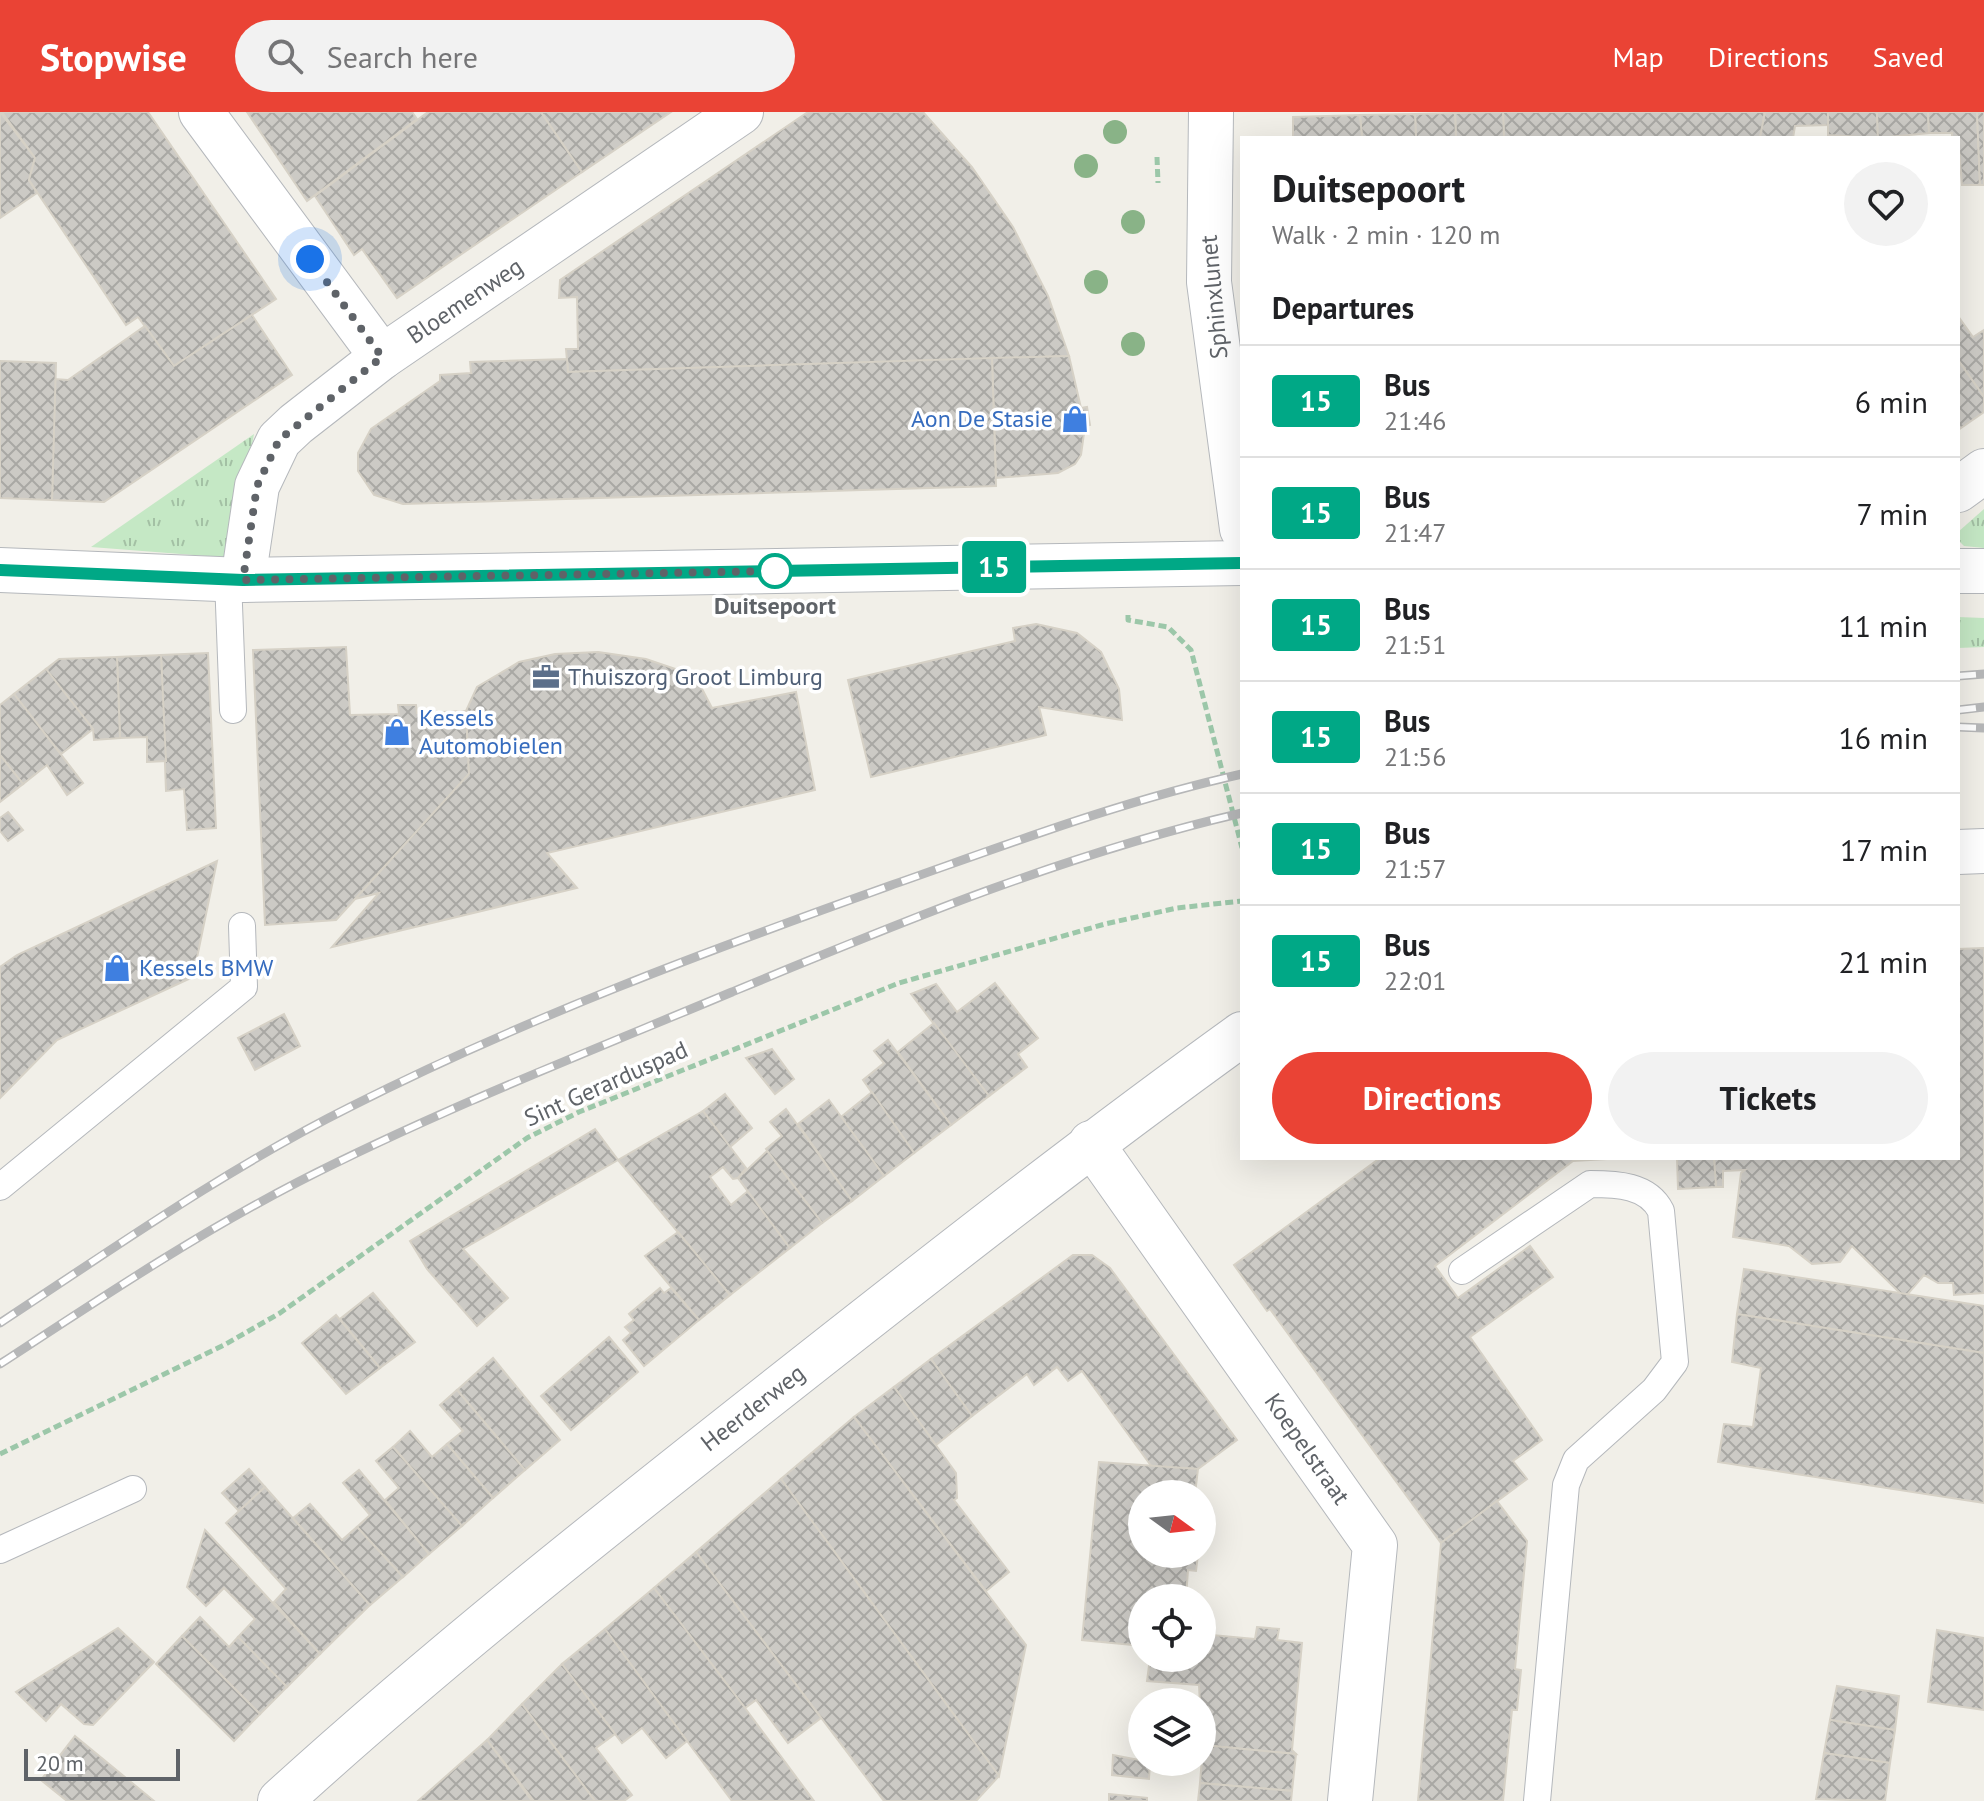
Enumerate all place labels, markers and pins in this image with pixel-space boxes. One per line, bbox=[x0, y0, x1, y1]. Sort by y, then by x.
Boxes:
place label: Aon De Stasie bbox=[911, 403, 1053, 434]
shop icon: Aon De Stasie bbox=[1060, 404, 1090, 434]
marker: Duitsepoort bbox=[758, 554, 792, 588]
place label: Duitsepoort bbox=[714, 590, 837, 621]
place label: Thuiszorg Groot Limburg bbox=[568, 661, 823, 692]
office icon: Thuiszorg Groot Limburg bbox=[531, 662, 561, 692]
place label: Kessels Automobielen bbox=[419, 702, 563, 761]
shop icon: Kessels Automobielen bbox=[382, 717, 412, 747]
place label: Kessels BMW bbox=[139, 952, 274, 983]
shop icon: Kessels BMW bbox=[102, 953, 132, 983]

